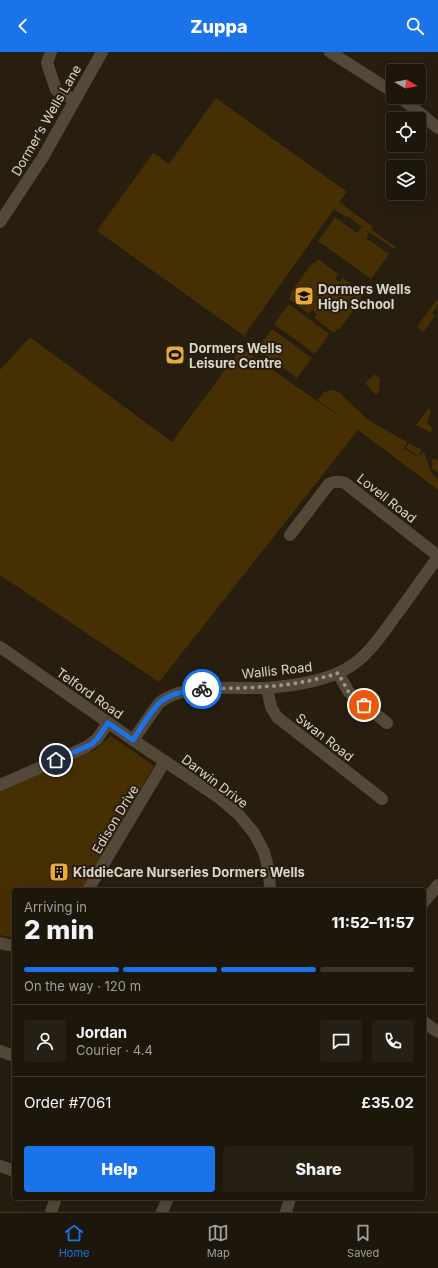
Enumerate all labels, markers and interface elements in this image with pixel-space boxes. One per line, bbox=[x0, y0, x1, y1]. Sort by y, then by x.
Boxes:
icon: back bbox=[12, 15, 34, 37]
icon: search bbox=[404, 15, 426, 37]
text: Zuppa bbox=[190, 16, 248, 37]
street label: Dormer’s Wells Lane bbox=[8, 62, 84, 178]
north arrow bbox=[386, 64, 426, 104]
map controls bbox=[386, 64, 426, 200]
button: locate bbox=[386, 112, 426, 152]
button: layers bbox=[386, 160, 426, 200]
place label: Dormers Wells High School bbox=[318, 281, 411, 312]
school or university icon: Dormers Wells High School bbox=[293, 285, 315, 307]
place label: Dormers Wells Leisure Centre bbox=[189, 340, 282, 371]
sports icon: Dormers Wells Leisure Centre bbox=[164, 344, 186, 366]
street label: Lovell Road bbox=[354, 470, 420, 526]
street label: Wallis Road bbox=[241, 658, 313, 682]
street label: Telford Road bbox=[53, 664, 127, 722]
courier bbox=[182, 669, 222, 709]
icon: bike bbox=[191, 678, 213, 700]
pin bbox=[347, 688, 381, 722]
icon: bag bbox=[353, 694, 375, 716]
street label: Swan Road bbox=[293, 709, 357, 765]
pin bbox=[39, 743, 73, 777]
icon: home bbox=[45, 749, 67, 771]
street label: Darwin Drive bbox=[179, 751, 251, 811]
street label: Edison Drive bbox=[88, 782, 142, 856]
building icon: KiddieCare Nurseries Dormers Wells bbox=[48, 861, 70, 883]
place label: KiddieCare Nurseries Dormers Wells bbox=[73, 864, 305, 880]
text: Arriving in bbox=[24, 899, 87, 915]
text: 11:52–11:57 bbox=[332, 913, 414, 932]
text: 2 min bbox=[24, 914, 94, 945]
text: On the way · 120 m bbox=[24, 978, 141, 994]
button: person bbox=[24, 1020, 66, 1062]
button: chat bbox=[320, 1020, 362, 1062]
button: phone bbox=[372, 1020, 414, 1062]
text: Jordan bbox=[76, 1023, 127, 1042]
text: Courier · 4.4 bbox=[76, 1042, 153, 1058]
text: Order #7061 bbox=[24, 1093, 111, 1112]
text: £35.02 bbox=[361, 1093, 414, 1112]
button: Help bbox=[24, 1146, 215, 1192]
button: Share bbox=[223, 1146, 414, 1192]
tab: Home bbox=[59, 1222, 90, 1260]
tab: Map bbox=[207, 1222, 230, 1260]
tab: Saved bbox=[347, 1222, 379, 1260]

